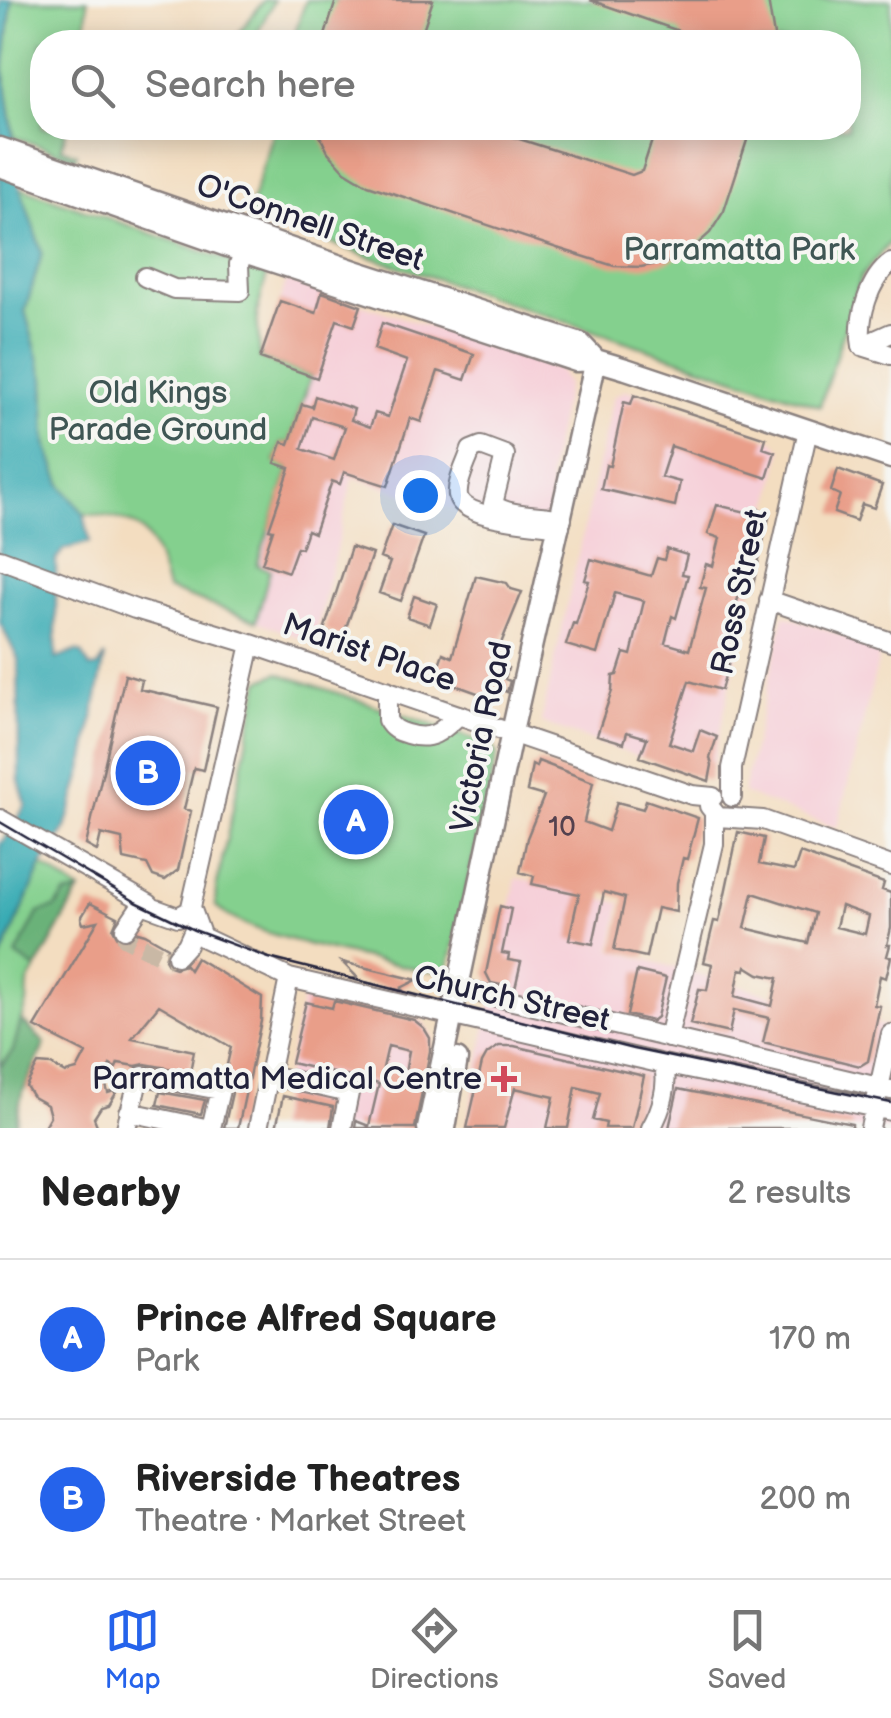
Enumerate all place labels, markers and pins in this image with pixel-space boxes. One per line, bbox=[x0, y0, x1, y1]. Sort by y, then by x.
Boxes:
pin: B bbox=[116, 736, 180, 810]
pin: A bbox=[324, 784, 388, 860]
place label: Parramatta Medical Centre bbox=[92, 1060, 482, 1099]
marker: Parramatta Medical Centre bbox=[491, 1066, 517, 1092]

